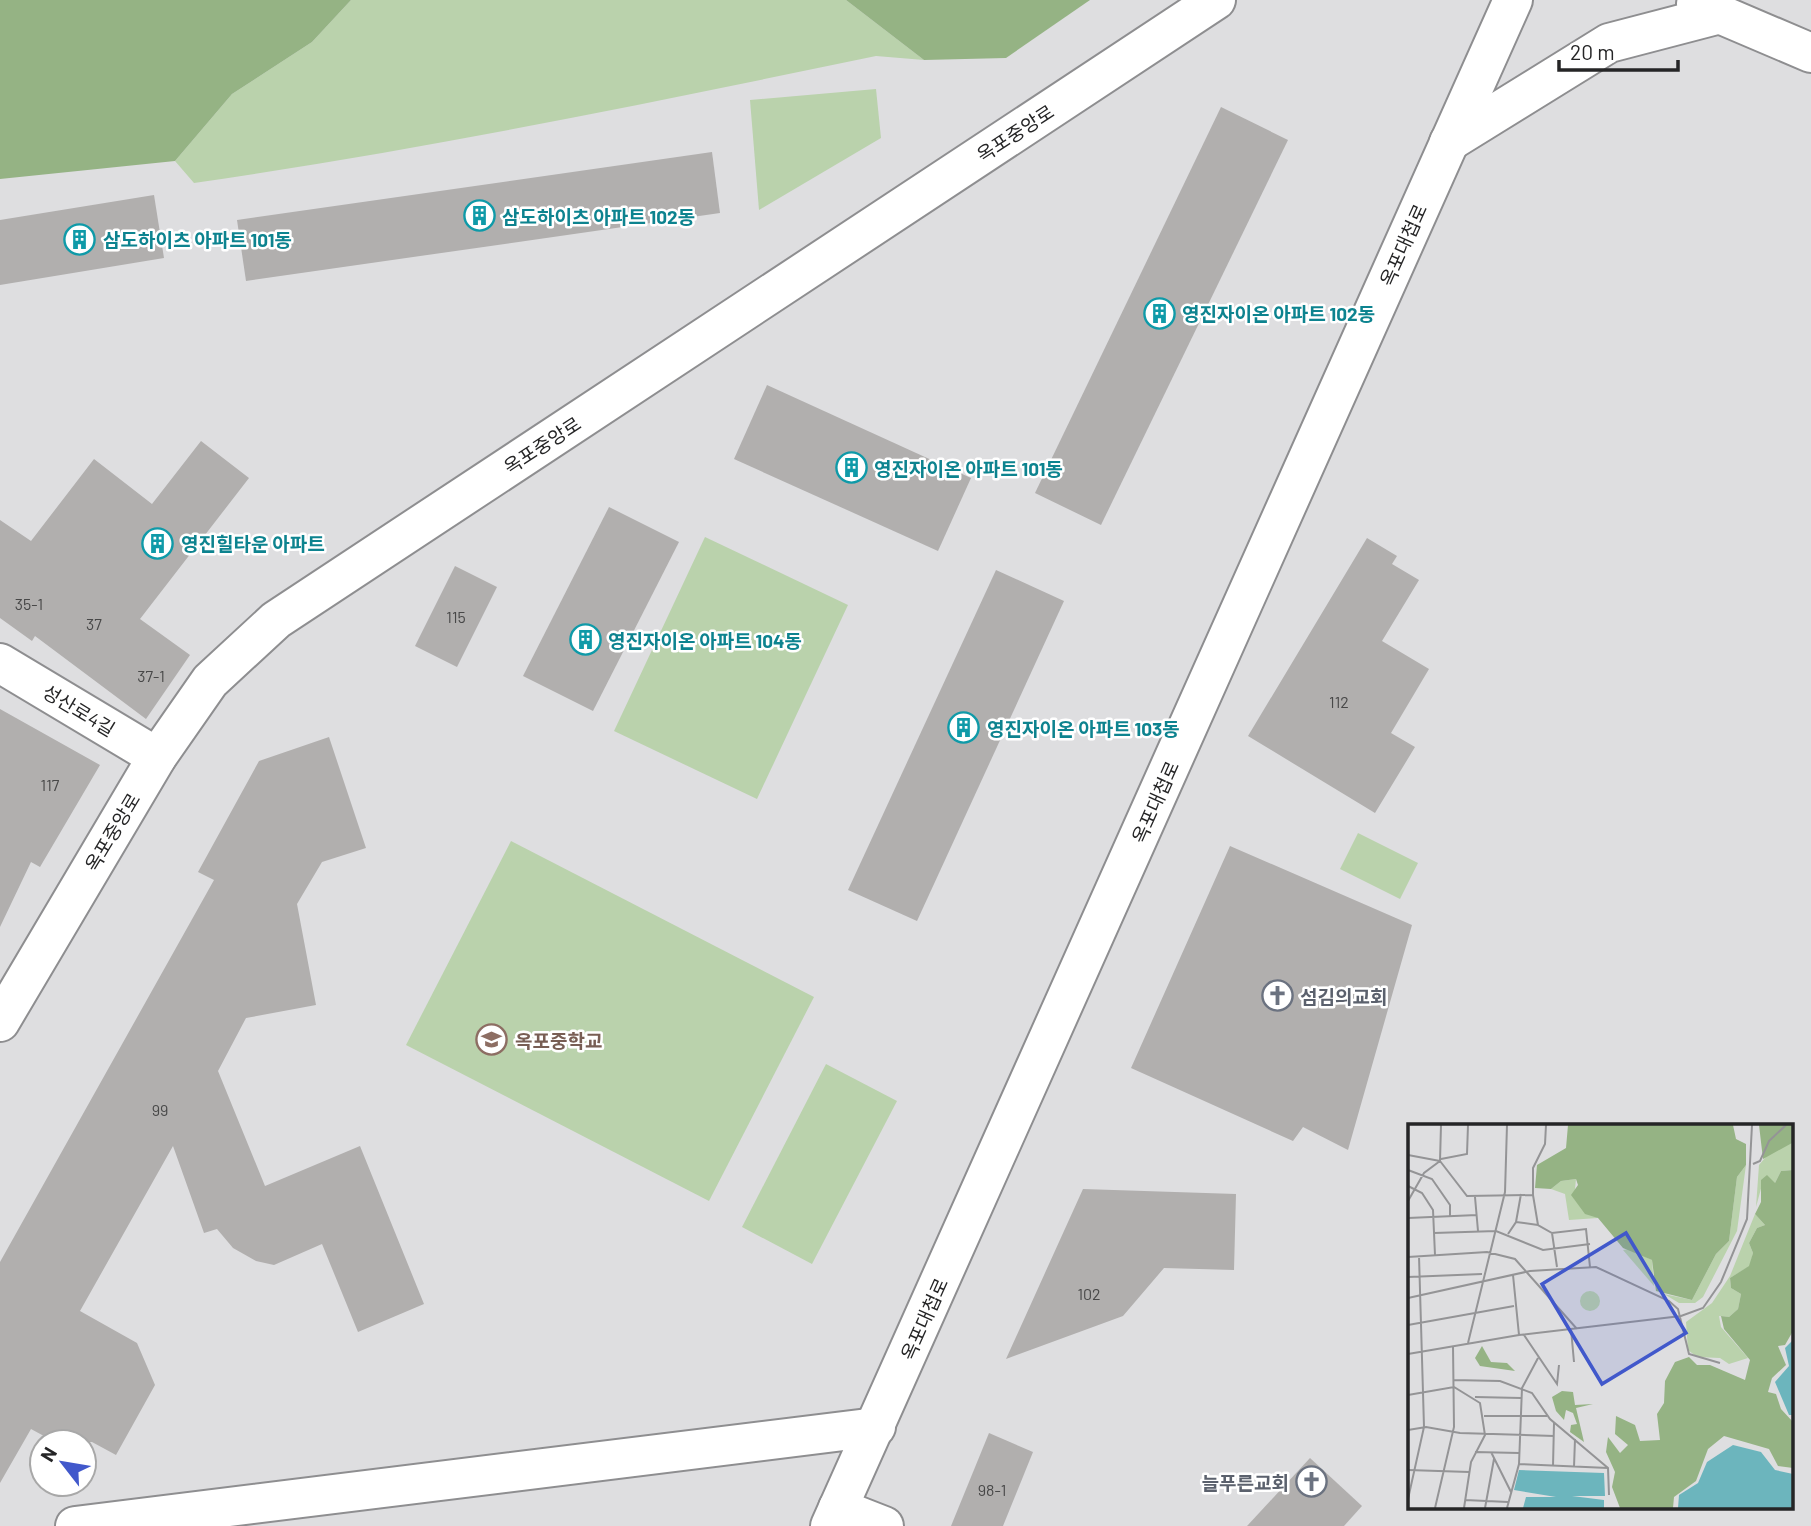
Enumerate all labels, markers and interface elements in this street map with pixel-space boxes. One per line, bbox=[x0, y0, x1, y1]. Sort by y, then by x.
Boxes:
scale bar bbox=[1559, 28, 1678, 72]
text: 20 m bbox=[1570, 39, 1615, 64]
street label: 옥포중앙로 bbox=[972, 100, 1058, 166]
building icon: 삼도하이츠 아파트 102동 bbox=[462, 199, 496, 233]
street label: 옥포대첩로 bbox=[1375, 200, 1431, 290]
place label: 삼도하이츠 아파트 102동 bbox=[502, 205, 695, 228]
building icon: 삼도하이츠 아파트 101동 bbox=[63, 222, 97, 256]
place label: 삼도하이츠 아파트 101동 bbox=[103, 228, 292, 251]
building icon: 영진자이온 아파트 102동 bbox=[1142, 296, 1176, 330]
place label: 영진자이온 아파트 102동 bbox=[1182, 302, 1375, 325]
street label: 옥포중앙로 bbox=[499, 412, 585, 478]
building icon: 영진자이온 아파트 101동 bbox=[834, 451, 868, 485]
place label: 영진자이온 아파트 101동 bbox=[874, 457, 1063, 480]
building icon: 영진힐타운 아파트 bbox=[141, 526, 175, 560]
place label: 영진힐타운 아파트 bbox=[181, 532, 325, 555]
house number: 35-1 bbox=[15, 594, 43, 613]
house number: 115 bbox=[446, 607, 466, 626]
house number: 37 bbox=[86, 614, 102, 633]
building icon: 영진자이온 아파트 104동 bbox=[568, 623, 602, 657]
place label: 영진자이온 아파트 104동 bbox=[608, 629, 802, 652]
house number: 37-1 bbox=[137, 666, 165, 685]
street label: 성산로4길 bbox=[39, 679, 119, 741]
house number: 112 bbox=[1329, 692, 1349, 711]
building icon: 영진자이온 아파트 103동 bbox=[947, 711, 981, 745]
place label: 영진자이온 아파트 103동 bbox=[987, 717, 1180, 740]
street label: 옥포대첩로 bbox=[1127, 757, 1183, 847]
house number: 117 bbox=[41, 775, 60, 794]
street label: 옥포중앙로 bbox=[80, 789, 144, 875]
church icon: 섬김의교회 bbox=[1260, 979, 1294, 1013]
place label: 섬김의교회 bbox=[1300, 985, 1387, 1008]
school or university icon: 옥포중학교 bbox=[475, 1023, 509, 1057]
place label: 옥포중학교 bbox=[515, 1029, 602, 1052]
house number: 99 bbox=[152, 1100, 168, 1119]
inset map bbox=[1408, 1124, 1794, 1508]
street label: 옥포대첩로 bbox=[896, 1274, 952, 1364]
house number: 102 bbox=[1077, 1284, 1101, 1303]
north arrow bbox=[28, 1428, 98, 1498]
text: N bbox=[35, 1443, 61, 1465]
church icon: 늘푸른교회 bbox=[1295, 1465, 1329, 1499]
place label: 늘푸른교회 bbox=[1202, 1471, 1289, 1494]
house number: 98-1 bbox=[978, 1480, 1006, 1499]

